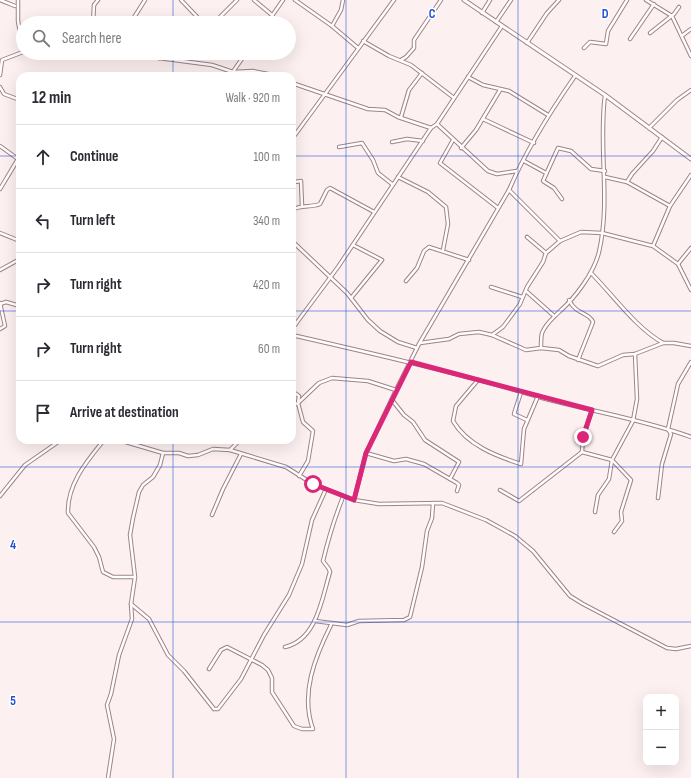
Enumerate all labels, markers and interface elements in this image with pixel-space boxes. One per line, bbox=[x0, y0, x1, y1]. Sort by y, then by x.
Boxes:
text: C bbox=[429, 6, 436, 22]
text: D bbox=[602, 6, 609, 22]
search box bbox=[16, 16, 296, 60]
icon: search bbox=[30, 27, 52, 49]
text: Search here bbox=[62, 29, 122, 48]
text: 12 min bbox=[32, 88, 71, 108]
text: Walk · 920 m bbox=[225, 90, 280, 106]
icon: ahead bbox=[32, 146, 54, 168]
text: Continue bbox=[70, 147, 119, 166]
text: 100 m bbox=[253, 149, 280, 165]
icon: left bbox=[32, 210, 54, 232]
text: Turn left bbox=[70, 211, 115, 230]
text: 340 m bbox=[253, 213, 280, 229]
icon: right bbox=[32, 274, 54, 296]
text: Turn right bbox=[70, 275, 122, 294]
text: 420 m bbox=[253, 277, 280, 293]
icon: right bbox=[32, 338, 54, 360]
text: Turn right bbox=[70, 339, 122, 358]
text: 60 m bbox=[258, 341, 280, 357]
icon: arrive bbox=[32, 402, 54, 424]
text: Arrive at destination bbox=[70, 403, 179, 422]
route end bbox=[574, 428, 592, 446]
route start bbox=[304, 475, 322, 493]
text: 4 bbox=[10, 537, 16, 553]
text: 5 bbox=[10, 693, 16, 709]
map controls bbox=[643, 694, 679, 766]
button: + bbox=[643, 694, 679, 730]
button: − bbox=[643, 730, 679, 766]

